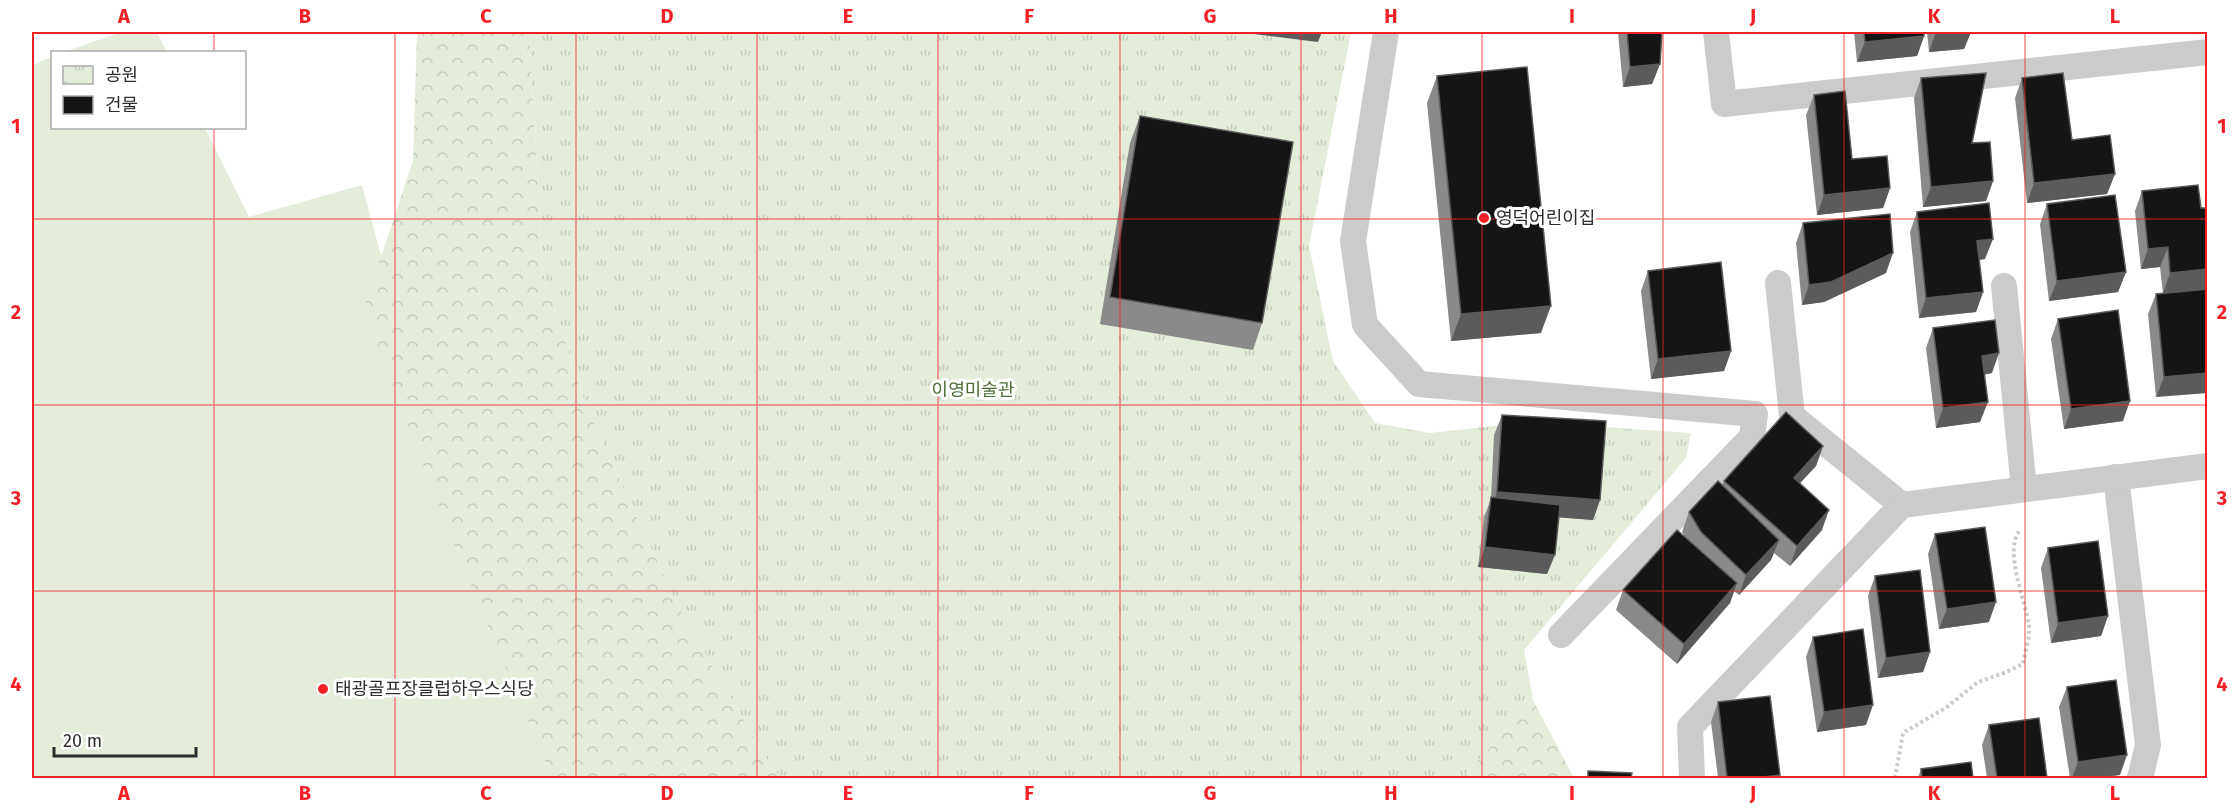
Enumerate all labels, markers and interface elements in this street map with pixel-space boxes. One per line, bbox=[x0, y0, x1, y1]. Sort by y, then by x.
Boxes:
text: A bbox=[117, 4, 131, 28]
text: B bbox=[299, 4, 311, 28]
text: C bbox=[480, 4, 492, 28]
text: D bbox=[660, 4, 674, 28]
text: E bbox=[843, 4, 853, 28]
text: F bbox=[1024, 4, 1034, 28]
text: G bbox=[1204, 4, 1216, 28]
text: H bbox=[1384, 4, 1398, 28]
text: I bbox=[1569, 4, 1575, 28]
text: J bbox=[1749, 4, 1756, 28]
text: K bbox=[1928, 4, 1941, 28]
text: L bbox=[2110, 4, 2120, 28]
legend bbox=[51, 51, 246, 129]
text: 공원 bbox=[105, 64, 138, 86]
text: 건물 bbox=[105, 94, 138, 116]
text: 1 bbox=[11, 114, 21, 138]
text: 1 bbox=[2217, 114, 2227, 138]
place label: 영덕어린이집 bbox=[1496, 207, 1595, 229]
marker: 영덕어린이집 bbox=[1477, 211, 1491, 225]
text: 2 bbox=[11, 300, 21, 324]
text: 2 bbox=[2217, 300, 2227, 324]
park label: 이영미술관 bbox=[932, 379, 1015, 401]
text: 3 bbox=[10, 486, 21, 510]
text: 3 bbox=[2216, 486, 2227, 510]
text: 4 bbox=[10, 672, 22, 696]
text: 4 bbox=[2216, 672, 2228, 696]
place label: 태광골프장클럽하우스식당 bbox=[335, 678, 534, 700]
marker: 태광골프장클럽하우스식당 bbox=[316, 682, 330, 696]
scale bar bbox=[54, 720, 196, 758]
text: 20 m bbox=[63, 730, 102, 752]
text: A bbox=[117, 781, 131, 805]
text: B bbox=[299, 781, 311, 805]
text: C bbox=[480, 781, 492, 805]
text: D bbox=[660, 781, 674, 805]
text: E bbox=[843, 781, 853, 805]
text: F bbox=[1024, 781, 1034, 805]
text: G bbox=[1204, 781, 1216, 805]
text: H bbox=[1384, 781, 1398, 805]
text: I bbox=[1569, 781, 1575, 805]
text: J bbox=[1749, 781, 1756, 805]
text: K bbox=[1928, 781, 1941, 805]
text: L bbox=[2110, 781, 2120, 805]

